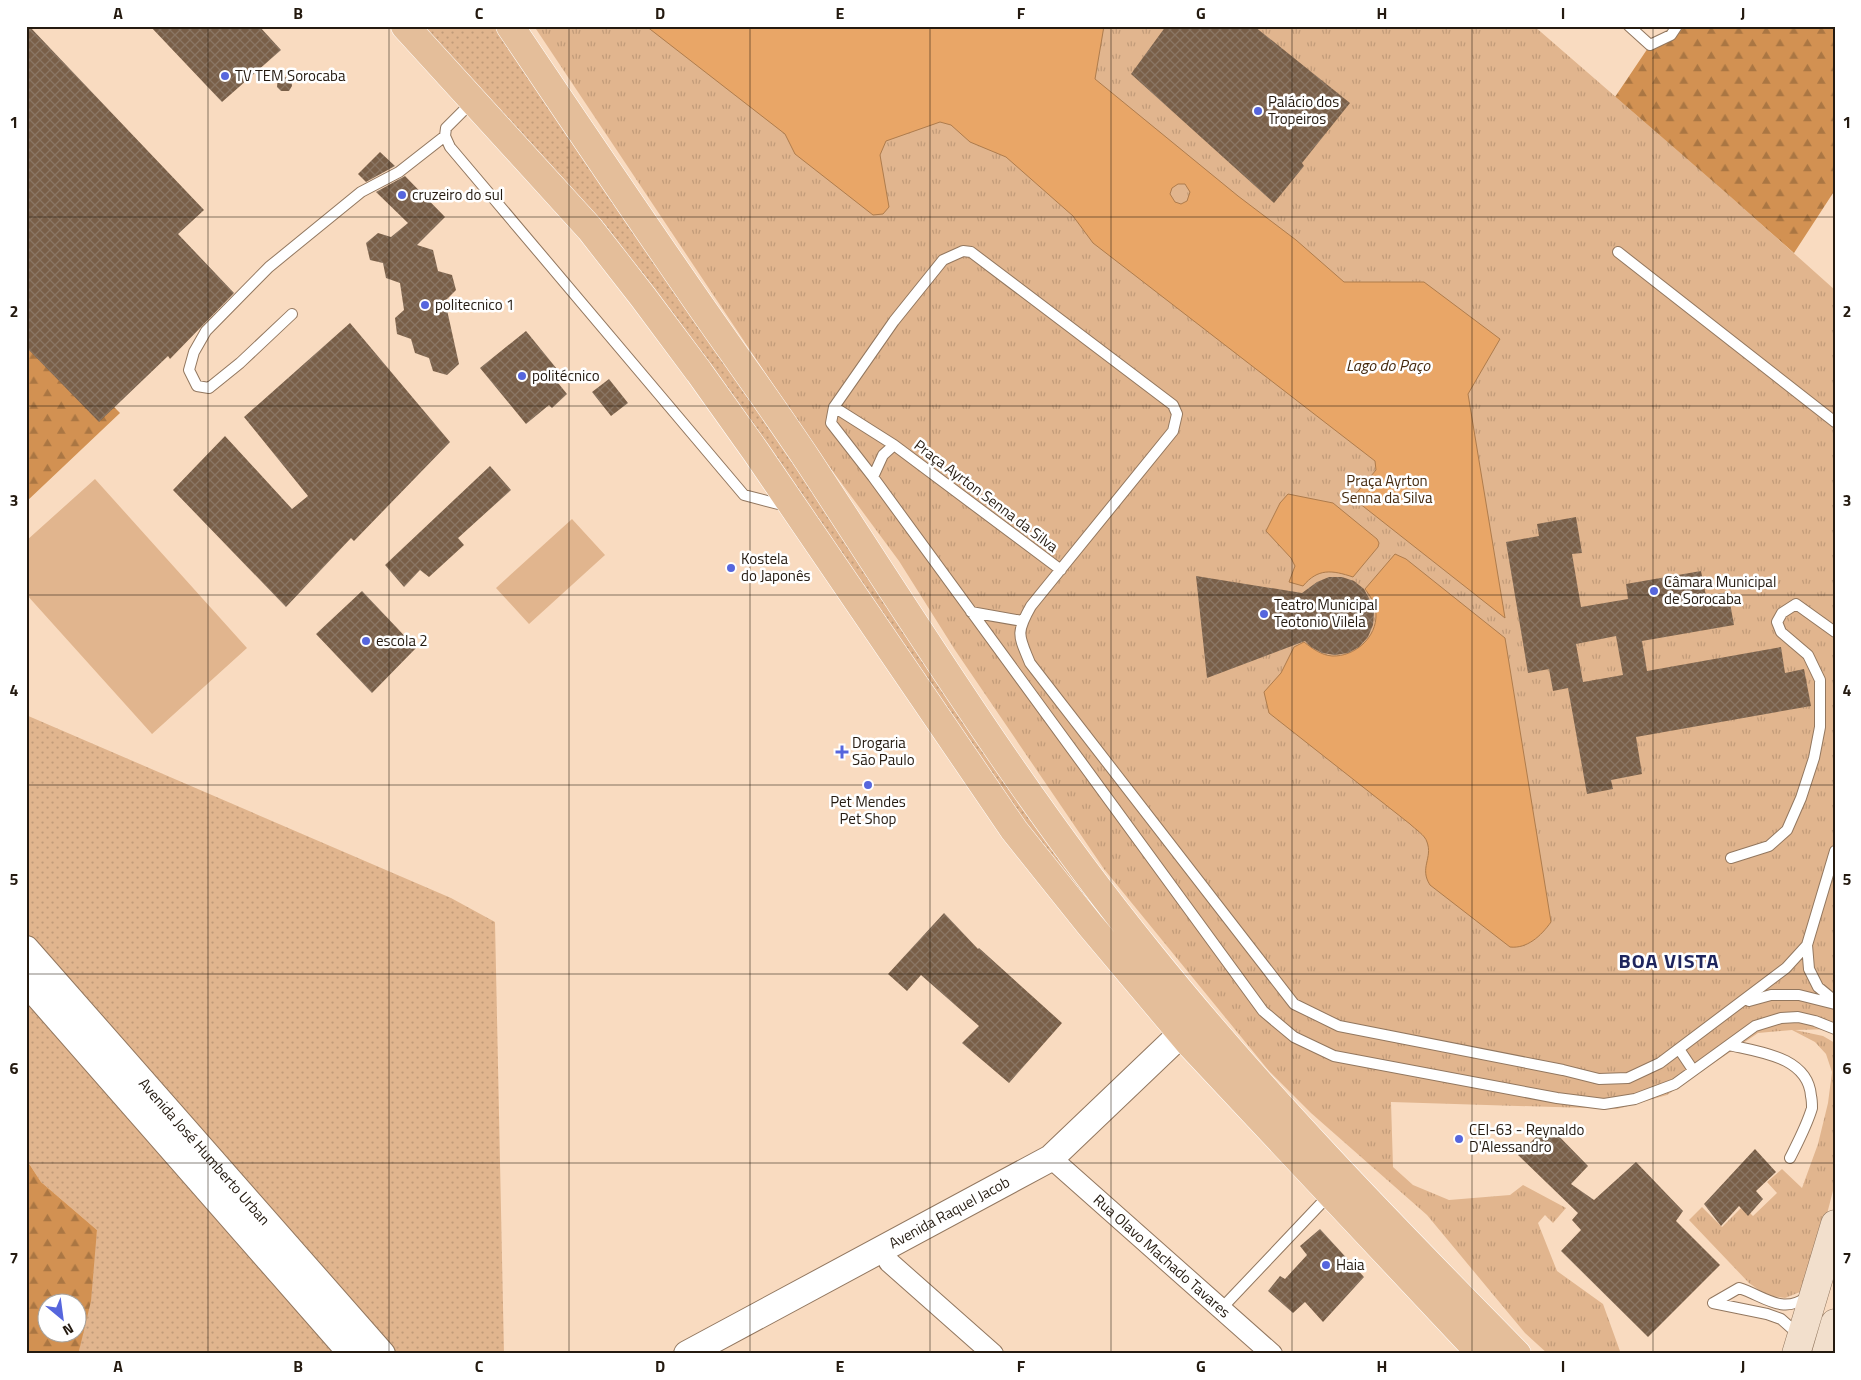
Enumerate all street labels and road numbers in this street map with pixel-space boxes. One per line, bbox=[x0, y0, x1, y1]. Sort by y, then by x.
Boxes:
street label: Praça Ayrton Senna da Silva bbox=[909, 434, 1064, 558]
street label: Avenida José Humberto Urban bbox=[133, 1073, 276, 1230]
street label: Avenida Raquel Jacob bbox=[884, 1170, 1014, 1254]
street label: Rua Olavo Machado Tavares bbox=[1088, 1189, 1236, 1323]

